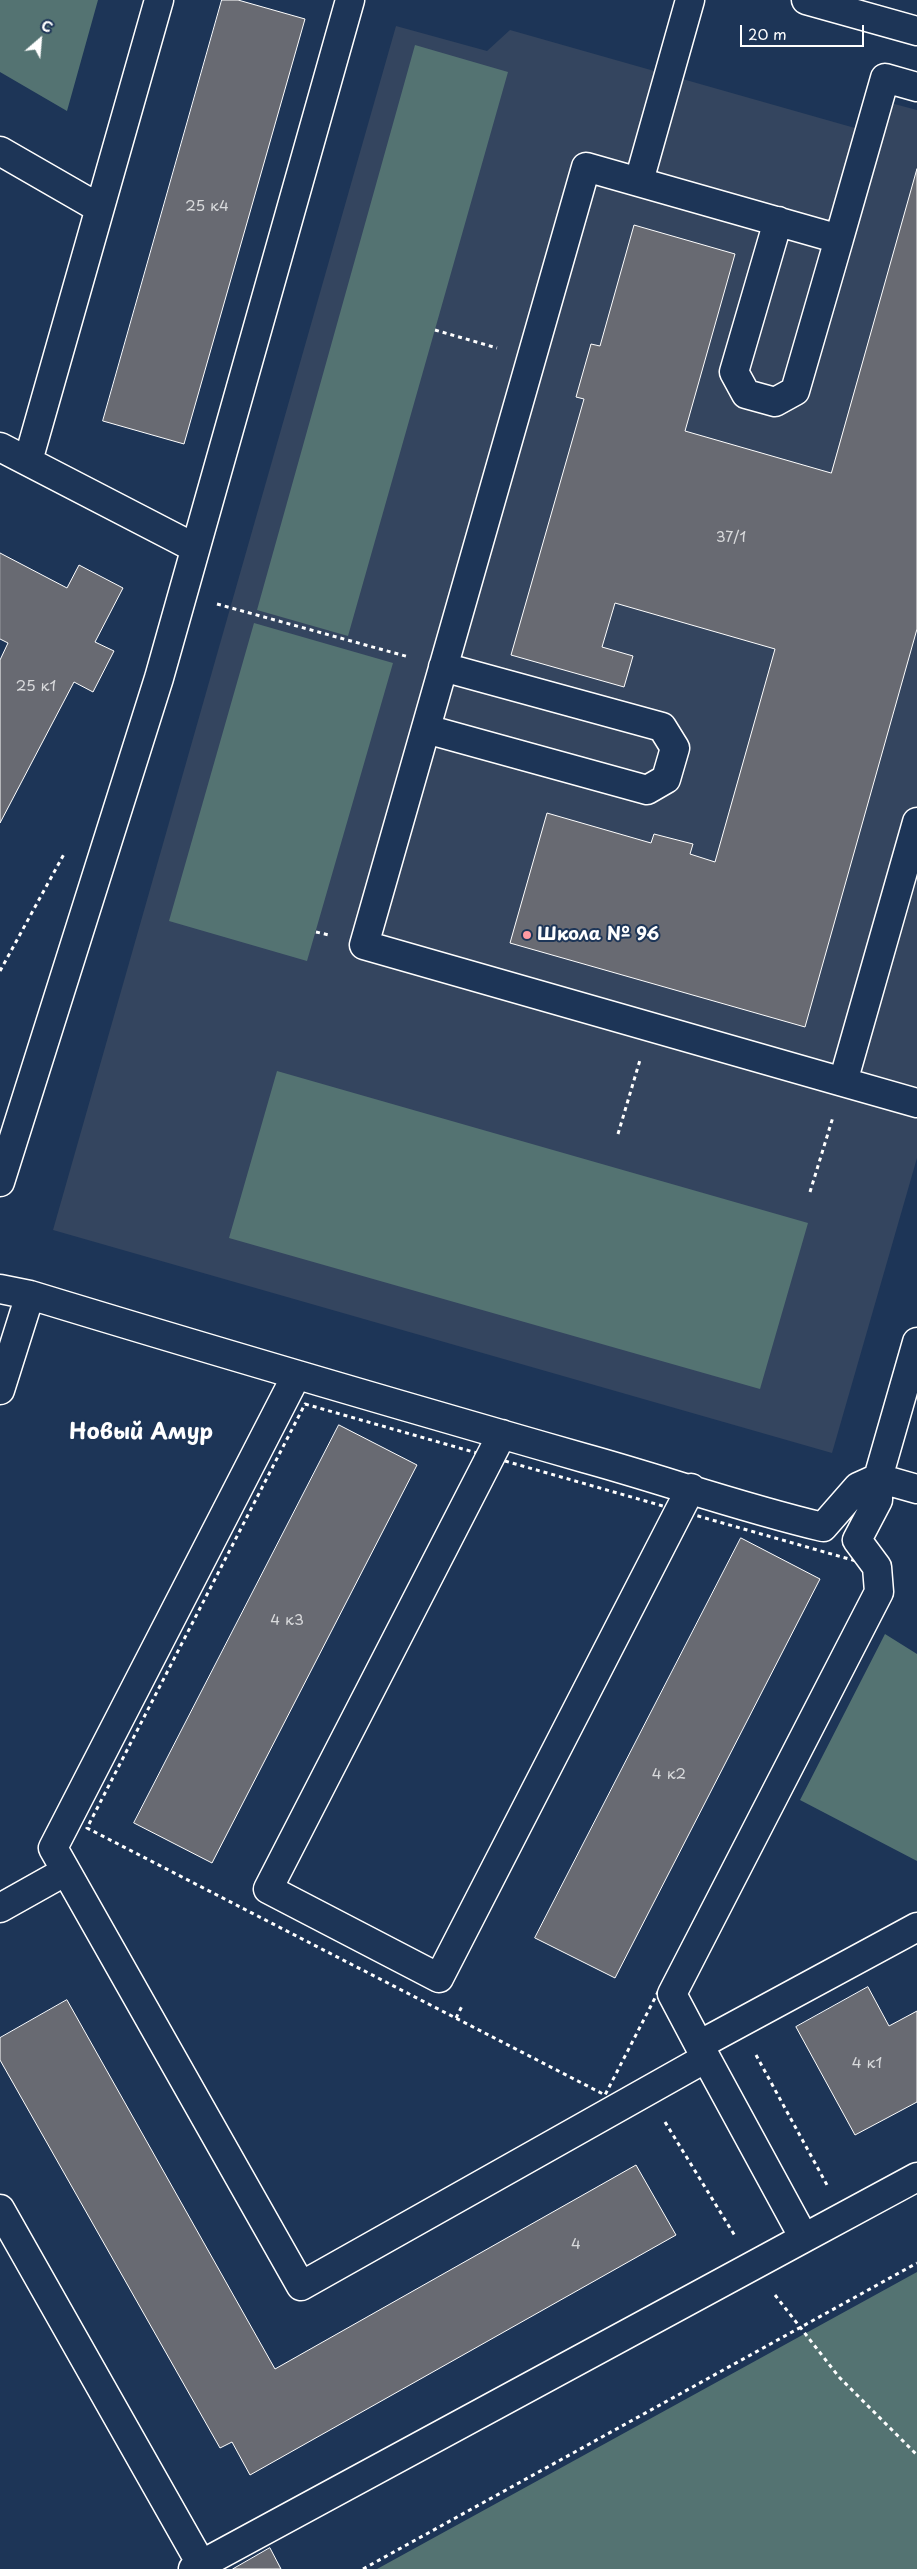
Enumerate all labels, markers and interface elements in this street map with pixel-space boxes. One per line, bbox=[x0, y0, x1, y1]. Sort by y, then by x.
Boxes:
text: С bbox=[38, 14, 56, 38]
north arrow bbox=[15, 15, 65, 65]
scale bar bbox=[742, 15, 866, 47]
text: 20 m bbox=[748, 22, 787, 45]
house number: 25 к4 bbox=[185, 198, 229, 216]
house number: 37/1 bbox=[716, 529, 746, 547]
house number: 25 к1 bbox=[16, 678, 56, 696]
place label: Школа № 96 bbox=[537, 924, 659, 946]
marker: Школа № 96 bbox=[521, 929, 533, 941]
district label: Новый Амур bbox=[69, 1420, 213, 1446]
house number: 4 к3 bbox=[270, 1612, 304, 1630]
house number: 4 к2 bbox=[652, 1766, 686, 1784]
house number: 4 к1 bbox=[852, 2055, 882, 2073]
house number: 4 bbox=[571, 2236, 581, 2254]

